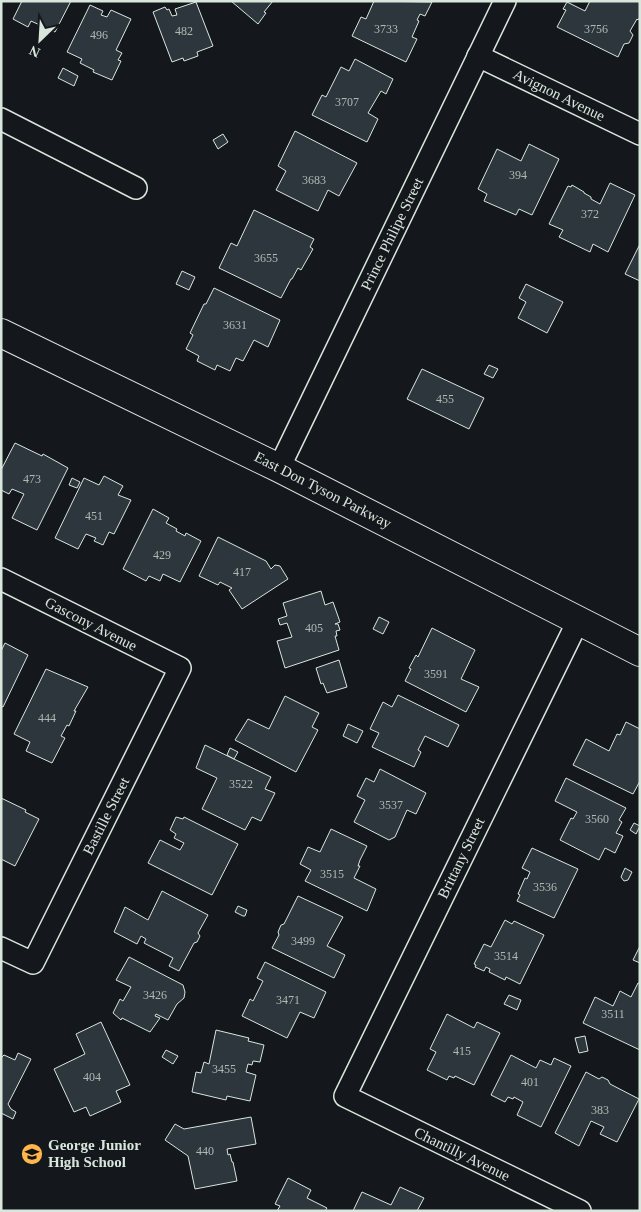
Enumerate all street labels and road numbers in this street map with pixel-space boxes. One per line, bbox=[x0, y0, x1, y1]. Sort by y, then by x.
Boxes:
street label: Avignon Avenue bbox=[511, 66, 608, 124]
street label: Prince Philipe Street bbox=[358, 174, 427, 293]
street label: East Don Tyson Parkway bbox=[252, 448, 395, 532]
street label: Gascony Avenue bbox=[42, 594, 140, 654]
street label: Bastille Street bbox=[80, 774, 133, 857]
street label: Brittany Street bbox=[435, 814, 488, 901]
street label: Chantilly Avenue bbox=[412, 1124, 513, 1184]

